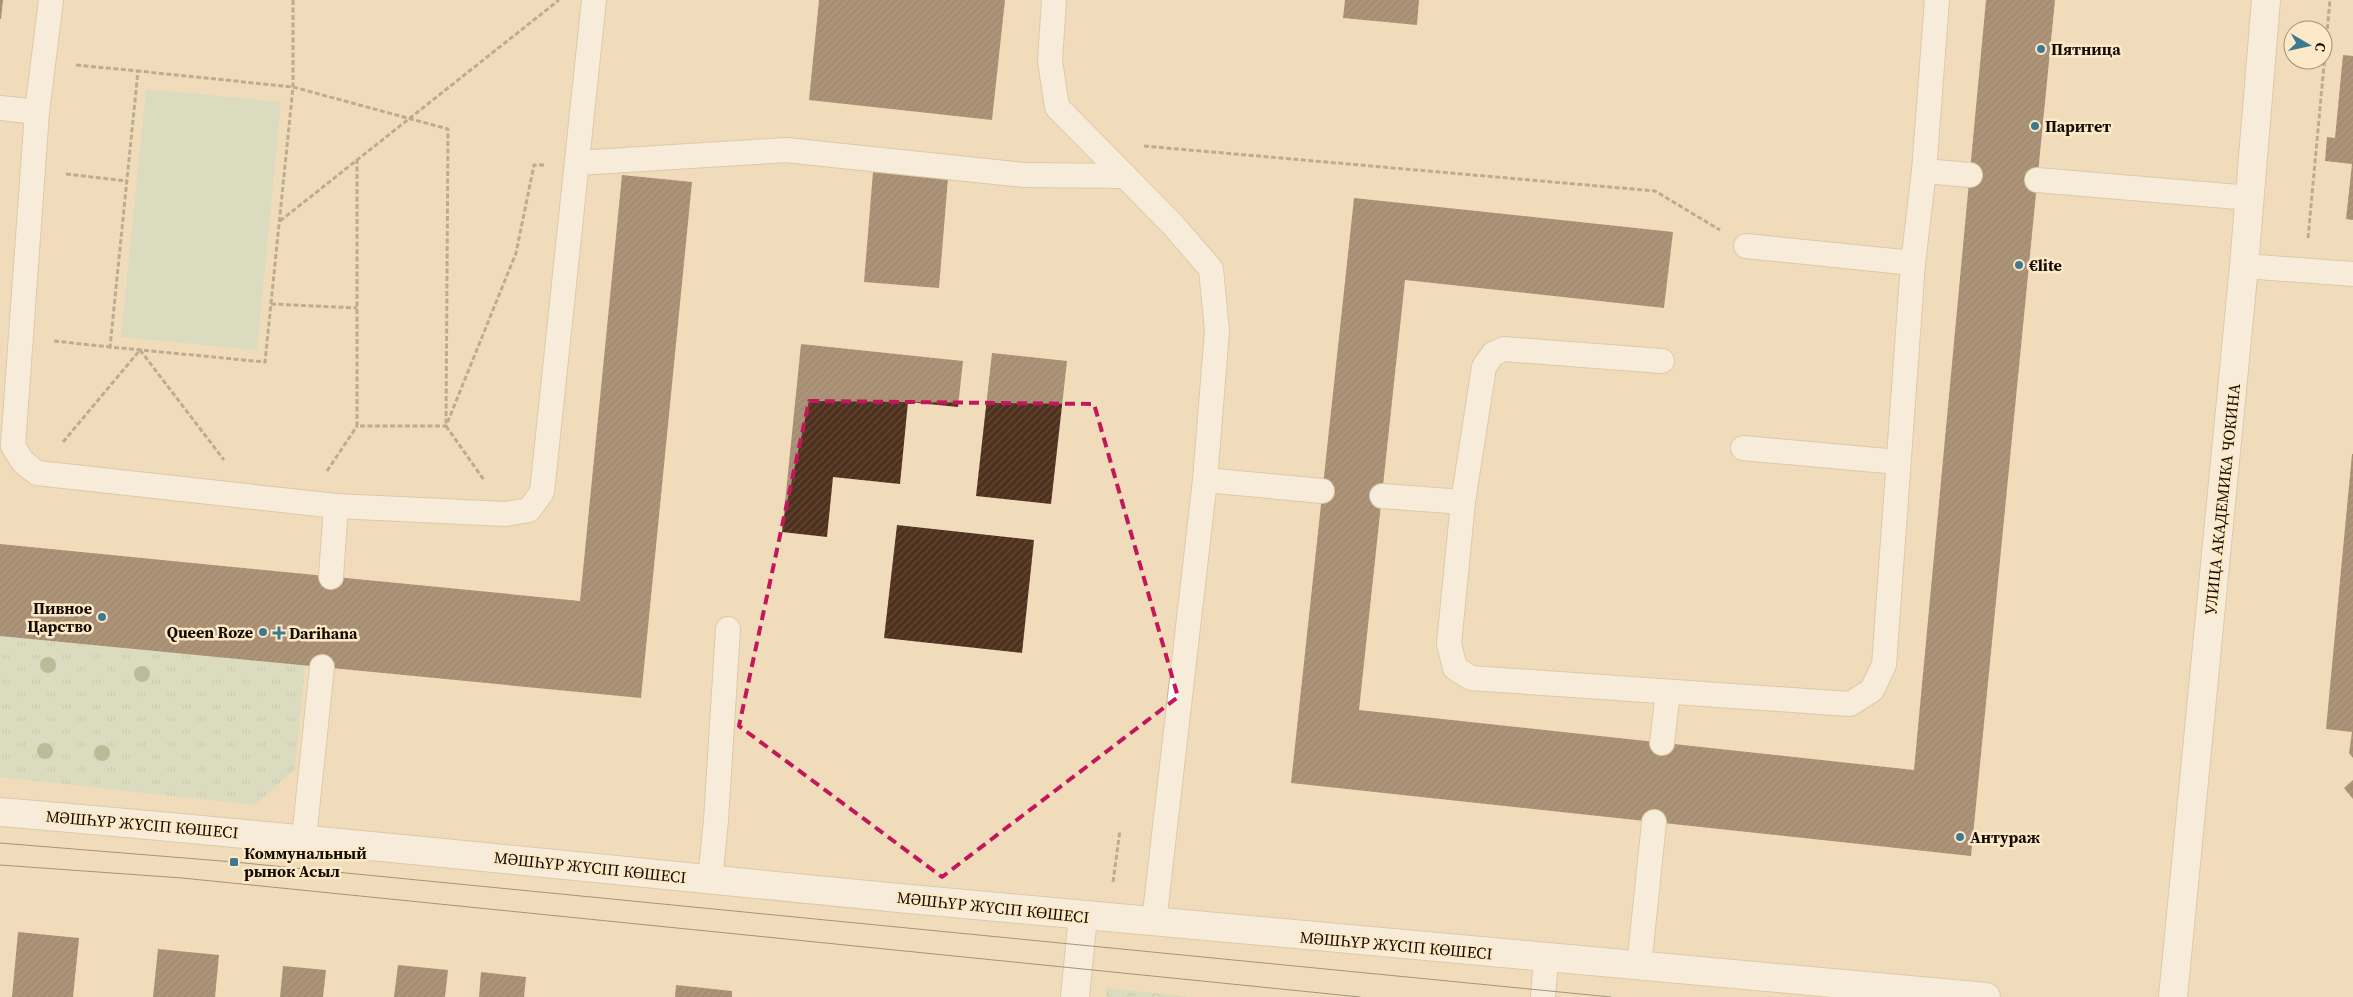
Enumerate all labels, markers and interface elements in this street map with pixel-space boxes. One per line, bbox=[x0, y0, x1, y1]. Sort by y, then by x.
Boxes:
north arrow bbox=[2283, 20, 2333, 70]
place label: Пятница bbox=[2051, 38, 2121, 60]
text: С bbox=[2310, 41, 2331, 53]
marker: Пятница bbox=[2035, 43, 2047, 55]
place label: Паритет bbox=[2045, 115, 2111, 137]
marker: Паритет bbox=[2029, 120, 2041, 132]
place label: €lite bbox=[2029, 254, 2062, 276]
marker: €lite bbox=[2013, 259, 2025, 271]
street label: УЛИЦА АКАДЕМИКА ЧОКИНА bbox=[2199, 382, 2245, 616]
place label: Пивное Царство bbox=[27, 597, 92, 637]
marker: Пивное Царство bbox=[96, 611, 108, 623]
place label: Queen Roze bbox=[167, 621, 253, 643]
place label: Darihana bbox=[289, 622, 358, 644]
marker: Queen Roze bbox=[257, 626, 269, 638]
marker: Darihana bbox=[273, 627, 285, 639]
street label: МӘШҺҮР ЖҮСІП КӨШЕСІ bbox=[45, 805, 239, 843]
place label: Антураж bbox=[1970, 826, 2041, 848]
marker: Антураж bbox=[1954, 831, 1966, 843]
place label: Коммунальный рынок Асыл bbox=[244, 842, 367, 882]
street label: МӘШҺҮР ЖҮСІП КӨШЕСІ bbox=[493, 846, 687, 888]
marker: Коммунальный рынок Асыл bbox=[228, 856, 240, 868]
street label: МӘШҺҮР ЖҮСІП КӨШЕСІ bbox=[896, 886, 1090, 928]
street label: МӘШҺҮР ЖҮСІП КӨШЕСІ bbox=[1299, 926, 1493, 964]

